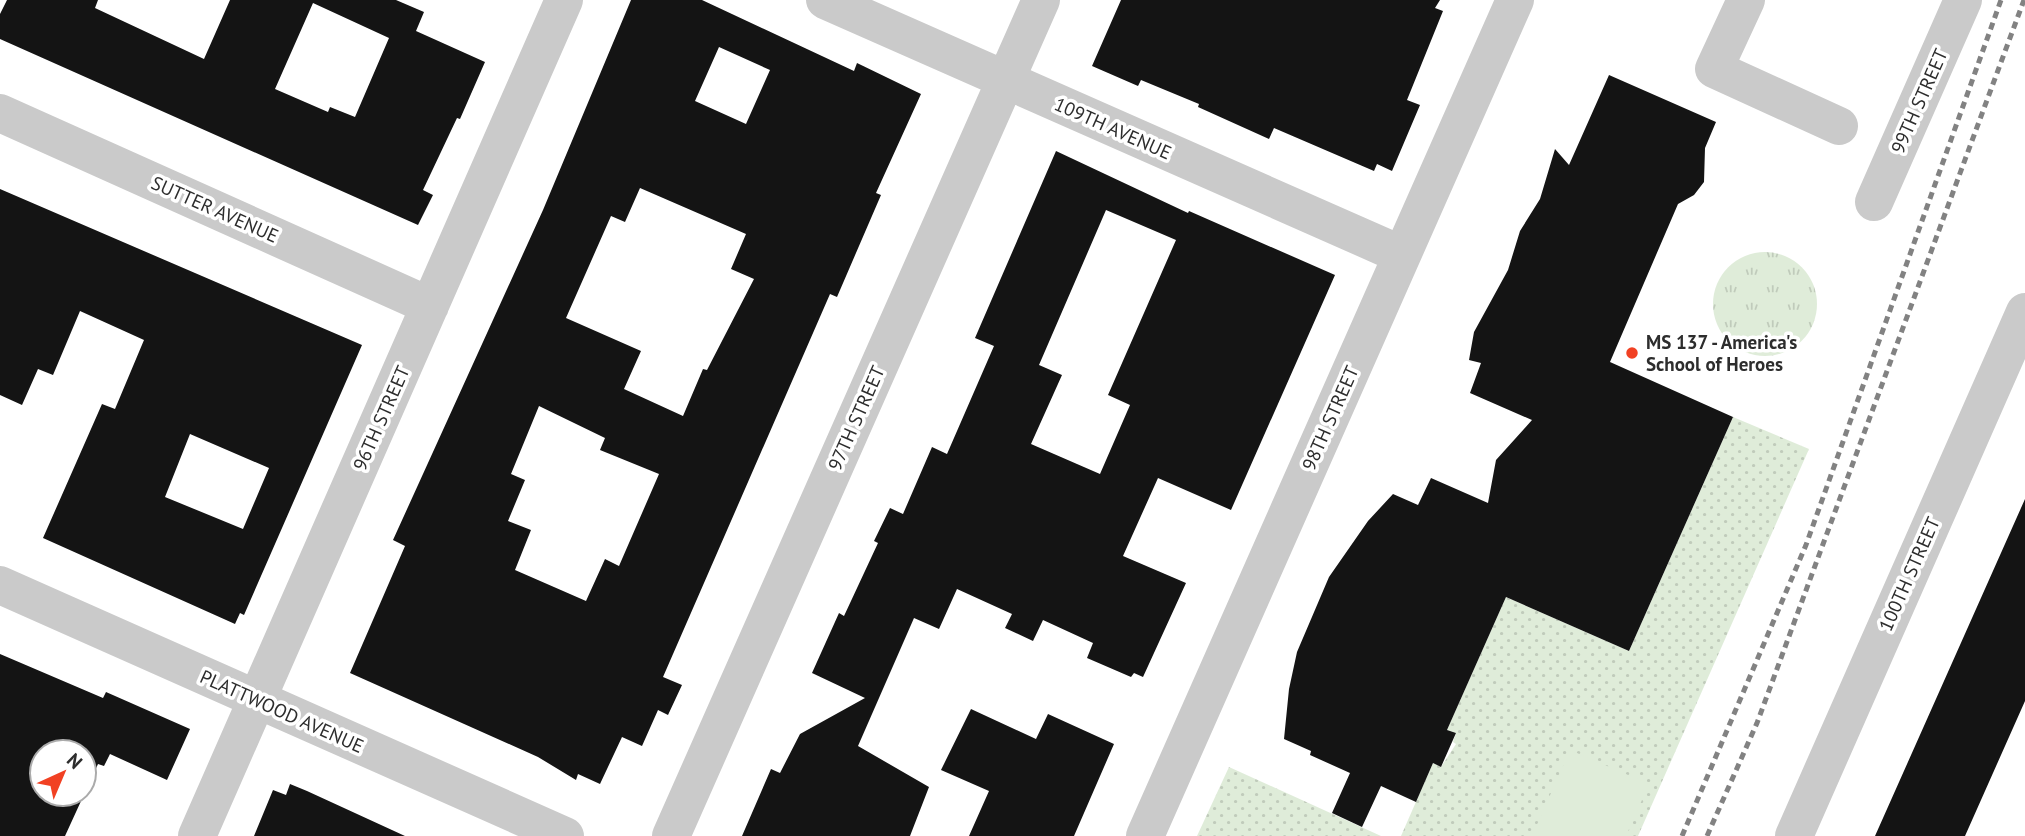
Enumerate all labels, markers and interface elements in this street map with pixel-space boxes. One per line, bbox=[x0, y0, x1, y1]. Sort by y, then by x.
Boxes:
street label: 99TH STREET bbox=[1885, 45, 1953, 157]
street label: 109TH AVENUE bbox=[1051, 92, 1175, 164]
street label: SUTTER AVENUE bbox=[148, 170, 282, 248]
place label: MS 137 - America's School of Heroes bbox=[1646, 330, 1797, 376]
marker: MS 137 - America's School of Heroes bbox=[1624, 345, 1640, 361]
street label: 96TH STREET bbox=[347, 362, 415, 474]
street label: 97TH STREET bbox=[822, 362, 890, 474]
street label: 98TH STREET bbox=[1296, 362, 1364, 474]
street label: 100TH STREET bbox=[1873, 513, 1945, 635]
street label: PLATTWOOD AVENUE bbox=[196, 664, 368, 758]
north arrow bbox=[28, 738, 98, 808]
text: N bbox=[62, 748, 88, 774]

